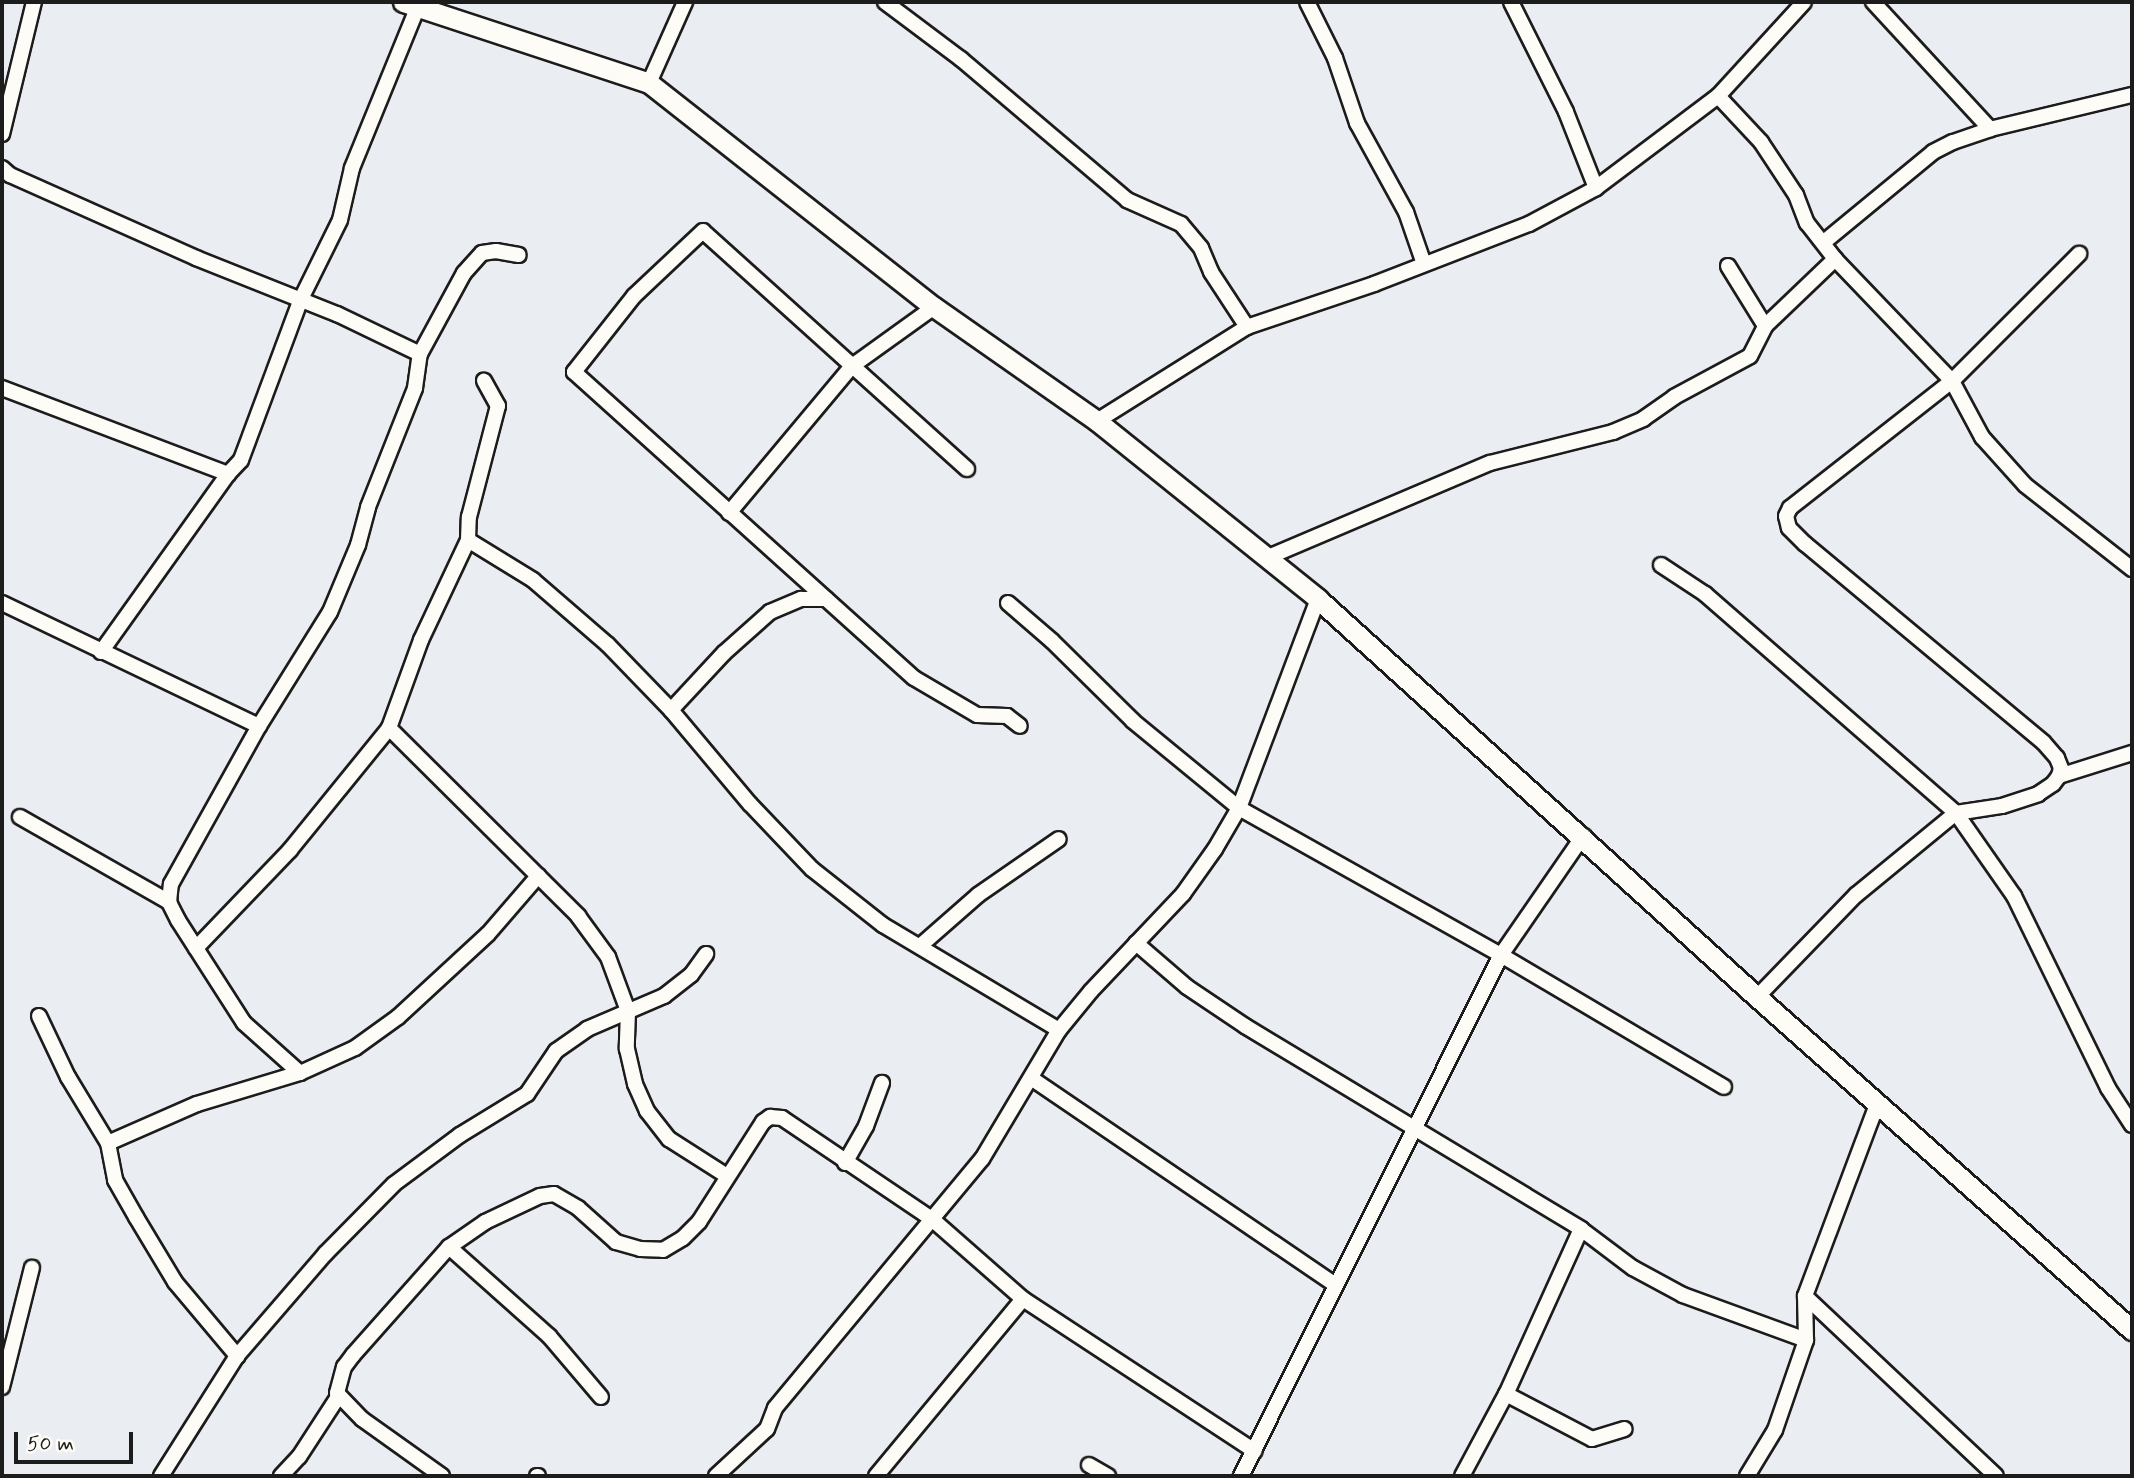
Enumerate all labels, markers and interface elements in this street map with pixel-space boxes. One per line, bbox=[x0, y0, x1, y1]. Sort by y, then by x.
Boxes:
scale bar bbox=[18, 1418, 136, 1462]
text: 50 m bbox=[27, 1430, 74, 1458]

